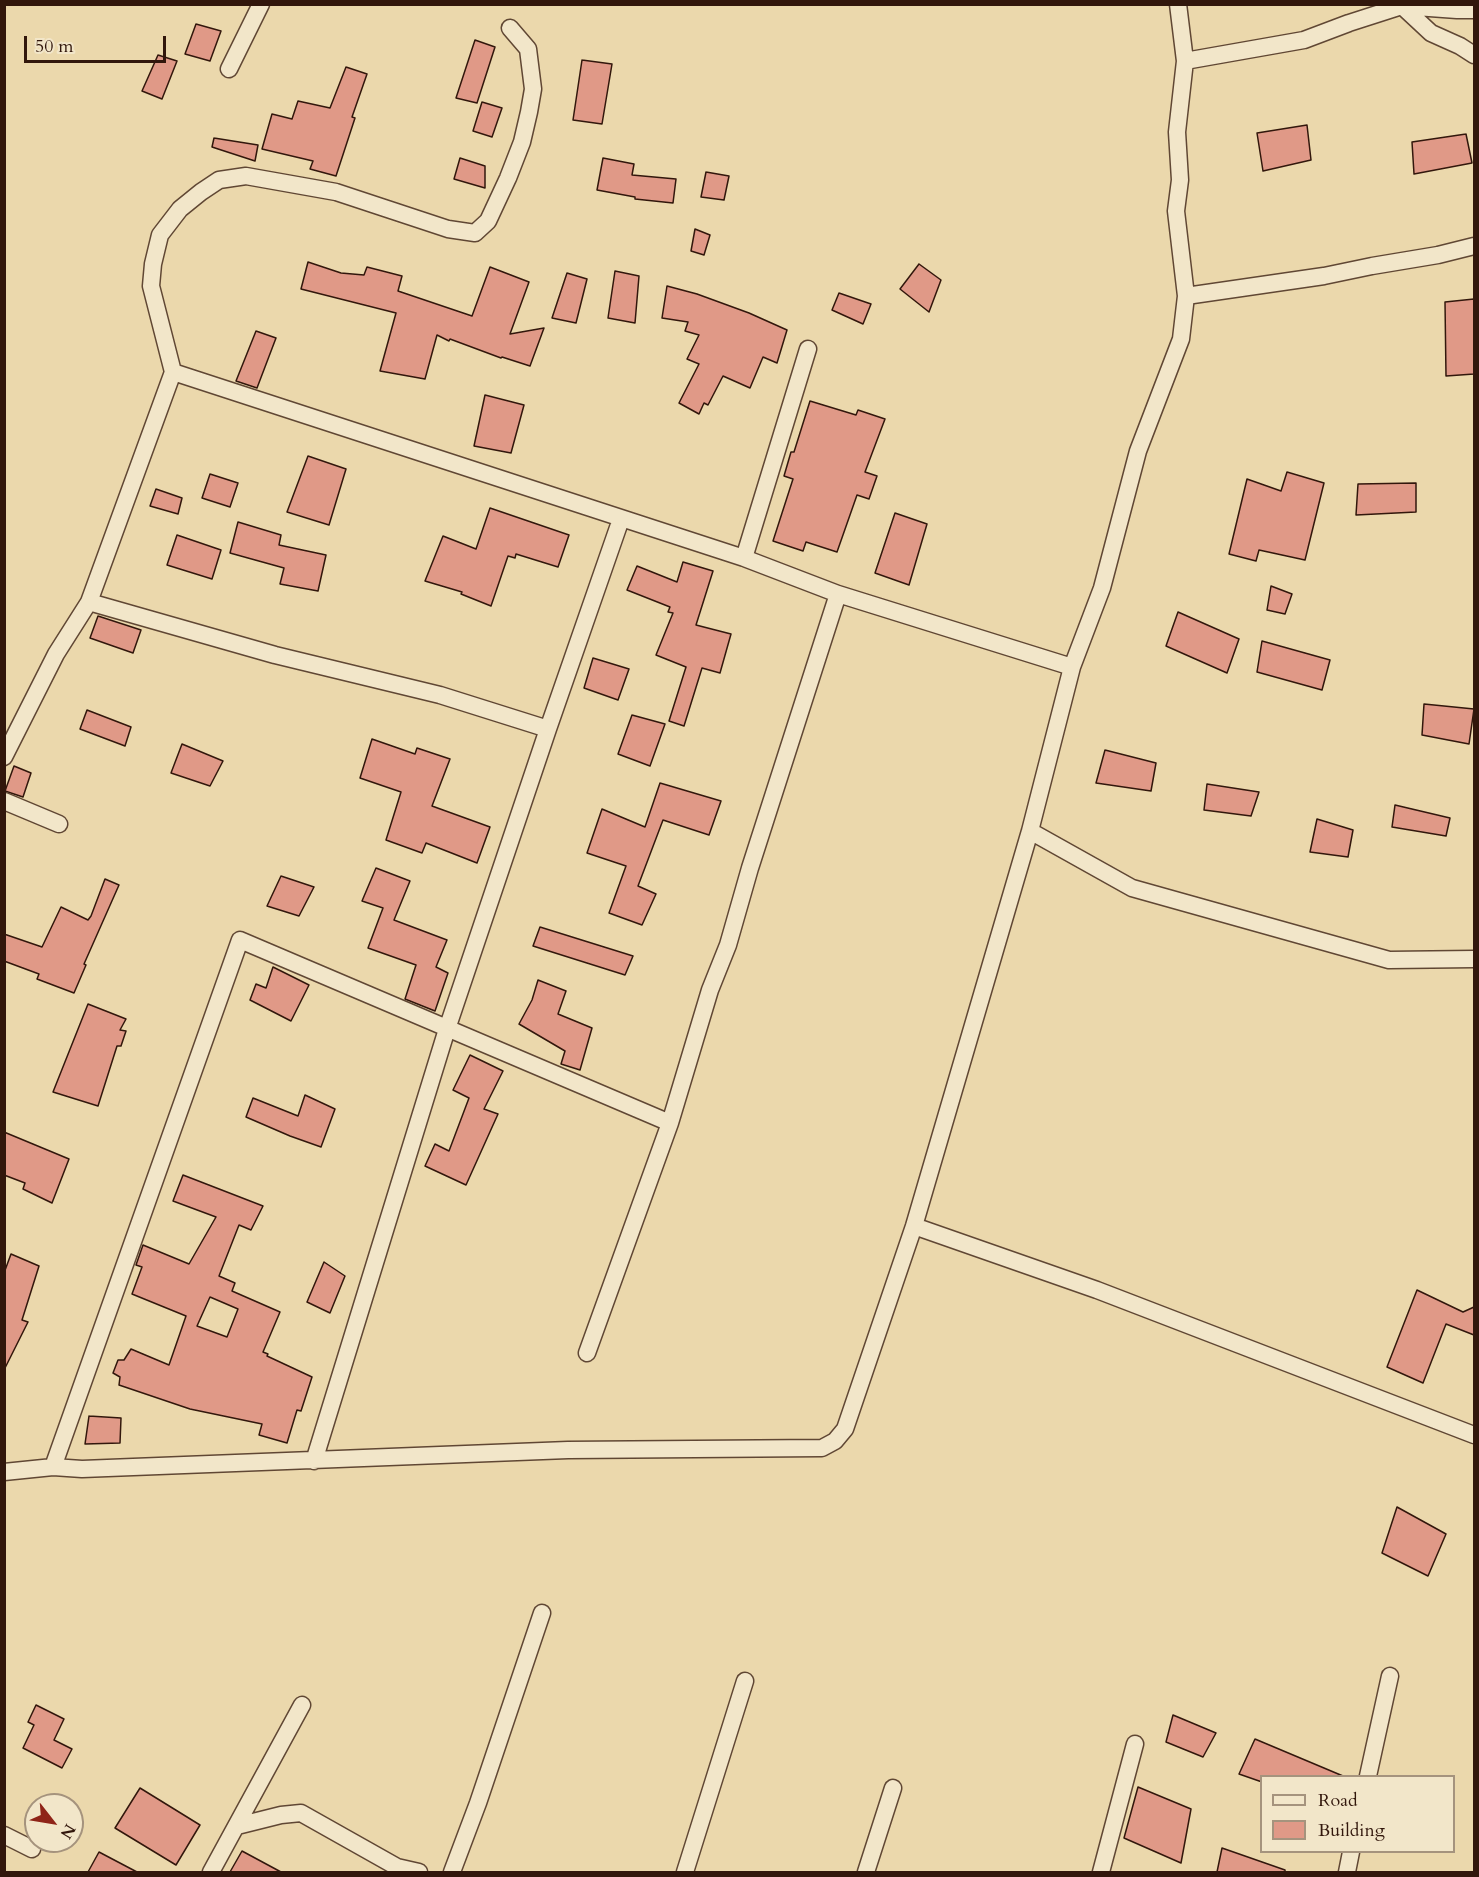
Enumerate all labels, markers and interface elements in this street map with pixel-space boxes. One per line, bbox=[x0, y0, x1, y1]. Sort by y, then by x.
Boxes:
scale bar bbox=[27, 24, 170, 62]
text: 50 m bbox=[35, 34, 74, 59]
legend bbox=[1260, 1775, 1455, 1853]
text: Road bbox=[1318, 1788, 1358, 1813]
north arrow bbox=[24, 1793, 84, 1853]
text: Building bbox=[1318, 1818, 1385, 1843]
text: N bbox=[55, 1820, 81, 1843]

